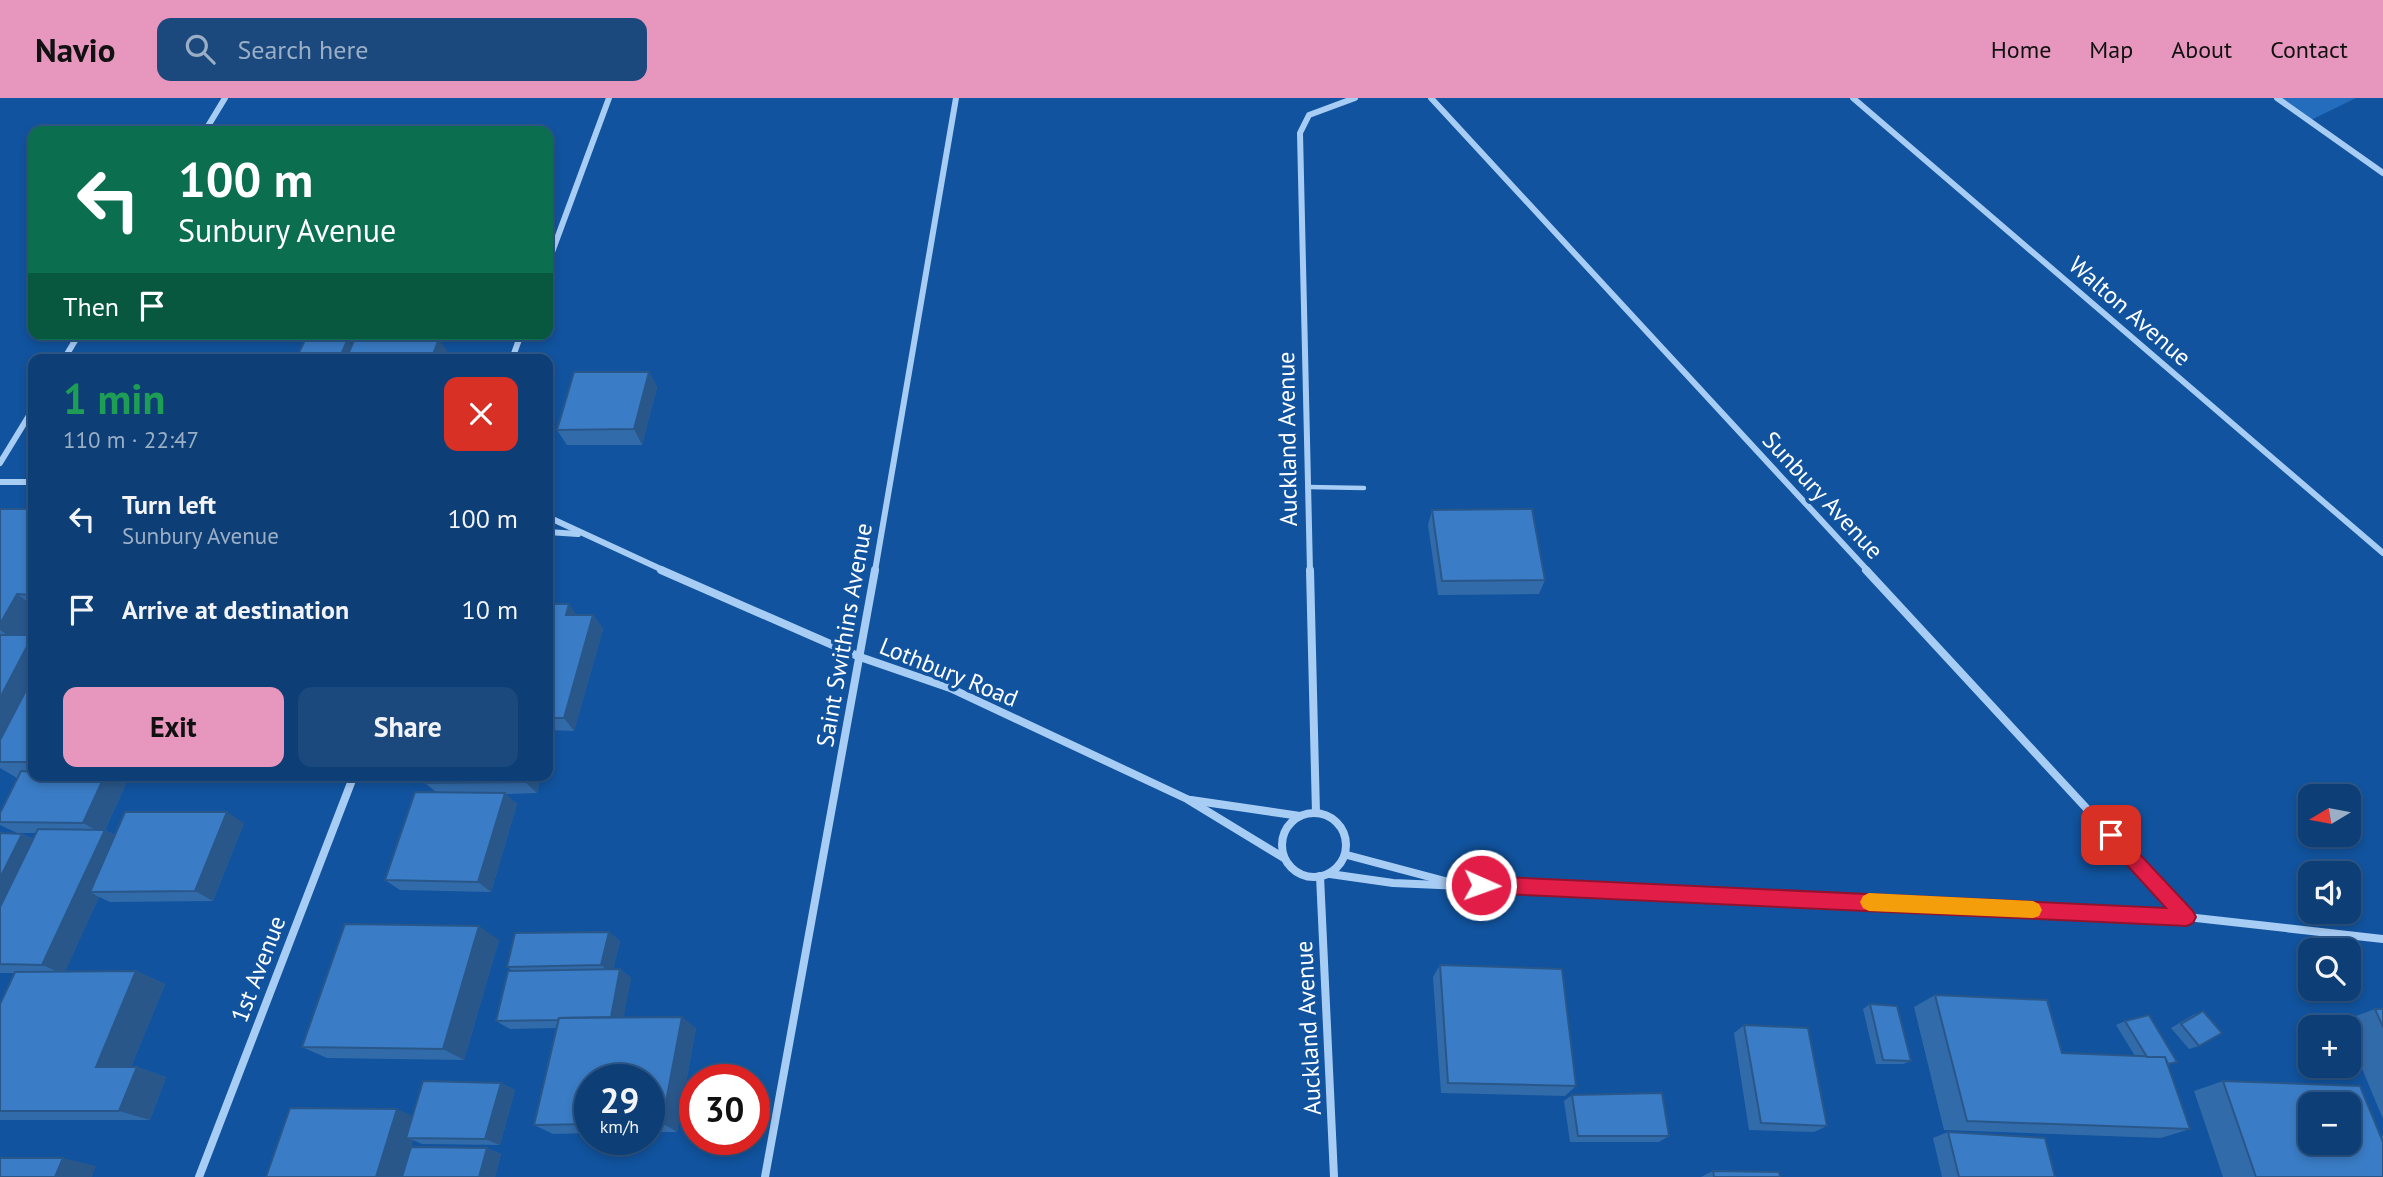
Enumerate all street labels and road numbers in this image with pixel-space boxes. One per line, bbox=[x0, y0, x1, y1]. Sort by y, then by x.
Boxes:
street label: Walton Avenue bbox=[2062, 249, 2198, 373]
street label: Auckland Avenue bbox=[1270, 351, 1304, 527]
street label: Sunbury Avenue bbox=[1756, 425, 1890, 565]
street label: Saint Swithins Avenue bbox=[809, 520, 879, 750]
street label: Lothbury Road bbox=[875, 630, 1023, 714]
street label: 1st Avenue bbox=[223, 911, 293, 1027]
street label: Auckland Avenue bbox=[1288, 940, 1328, 1116]

